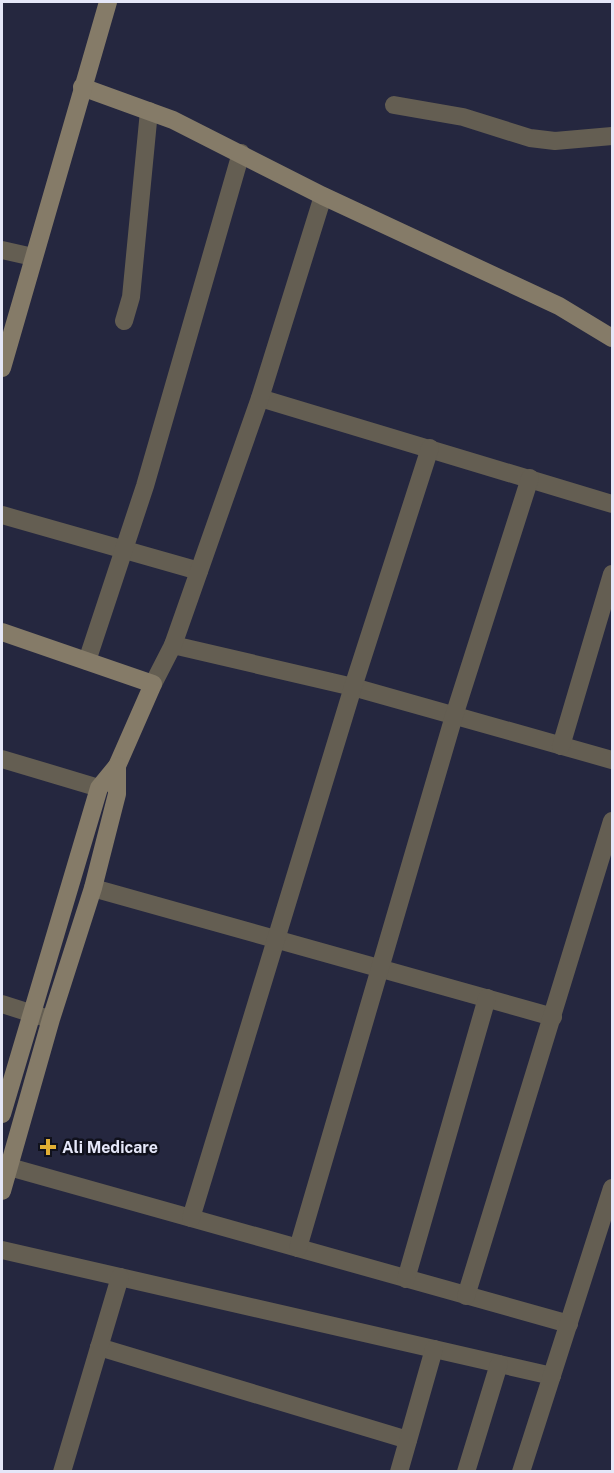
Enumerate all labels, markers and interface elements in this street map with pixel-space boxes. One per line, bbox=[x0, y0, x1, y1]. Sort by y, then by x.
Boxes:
marker: Ali Medicare bbox=[39, 1138, 57, 1156]
place label: Ali Medicare bbox=[62, 1138, 158, 1157]

